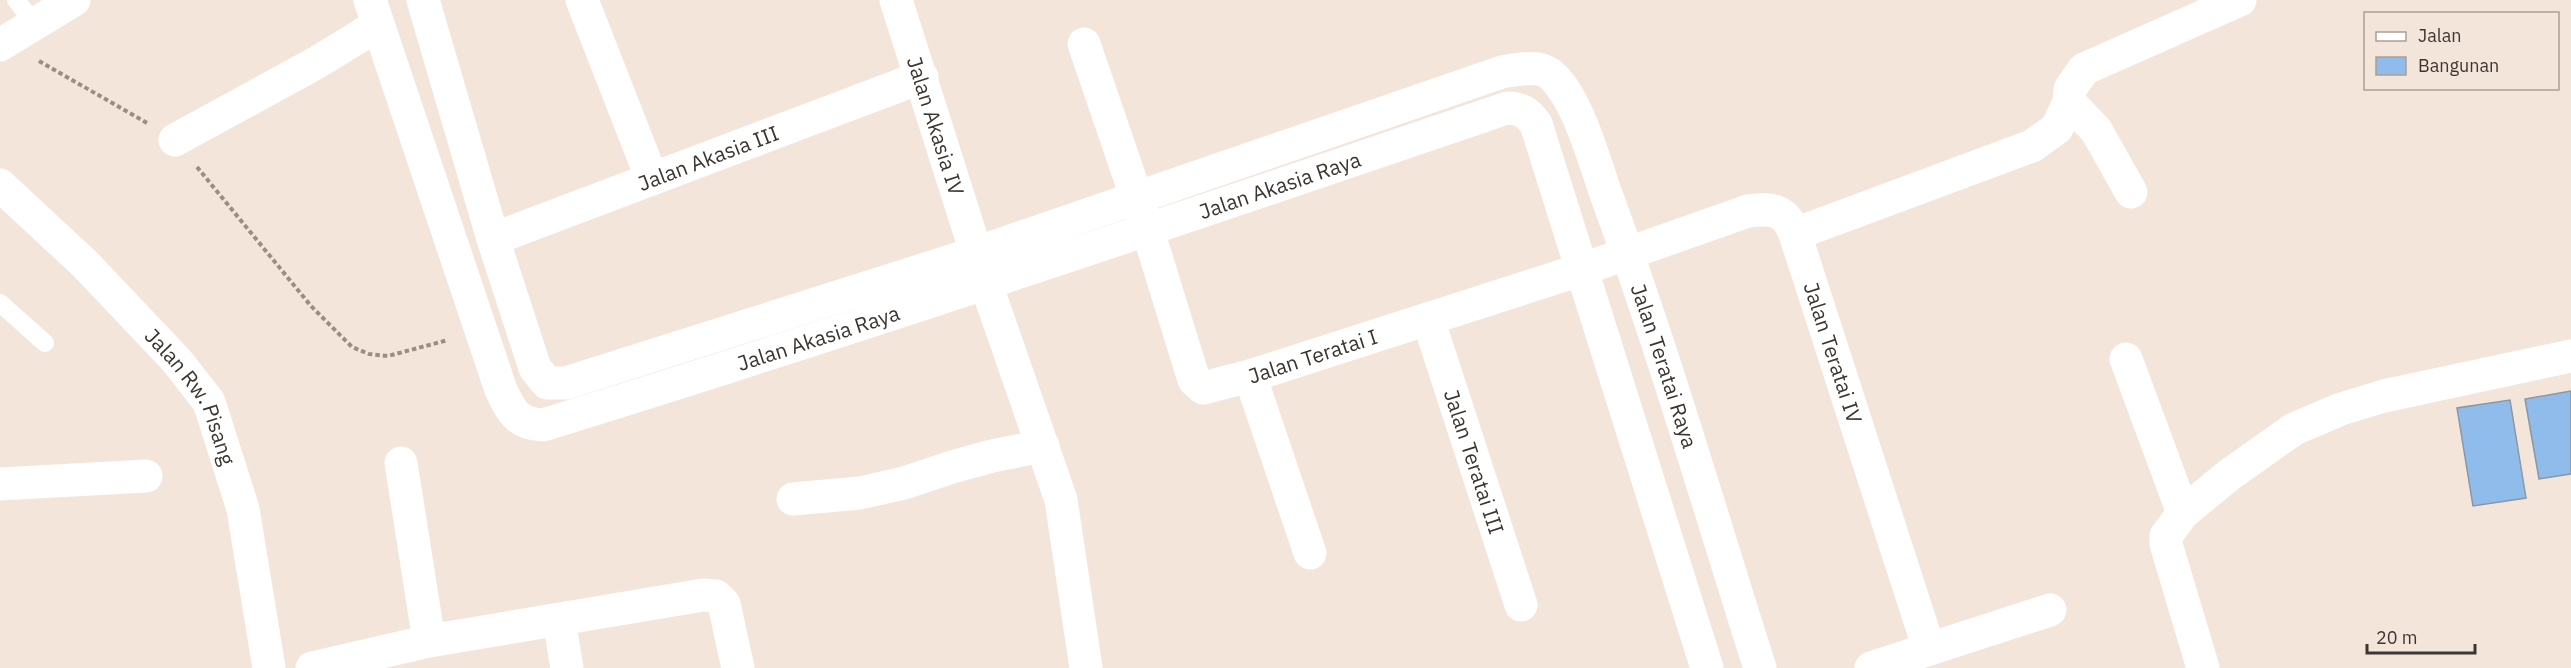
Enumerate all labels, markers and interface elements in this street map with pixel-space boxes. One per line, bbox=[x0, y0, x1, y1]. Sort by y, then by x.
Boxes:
legend bbox=[2364, 12, 2559, 90]
text: Jalan bbox=[2418, 24, 2462, 47]
street label: Jalan Akasia IV bbox=[901, 53, 971, 199]
text: Bangunan bbox=[2418, 54, 2499, 77]
street label: Jalan Akasia III bbox=[634, 118, 782, 197]
street label: Jalan Akasia Raya bbox=[1195, 145, 1364, 225]
street label: Jalan Teratai IV bbox=[1797, 278, 1869, 427]
street label: Jalan Teratai Raya bbox=[1625, 280, 1704, 452]
street label: Jalan Akasia Raya bbox=[734, 298, 903, 377]
street label: Jalan Rw. Pisang bbox=[139, 322, 242, 468]
street label: Jalan Teratai I bbox=[1245, 322, 1381, 390]
street label: Jalan Teratai III bbox=[1438, 386, 1511, 538]
scale bar bbox=[2367, 617, 2475, 655]
text: 20 m bbox=[2376, 626, 2418, 649]

